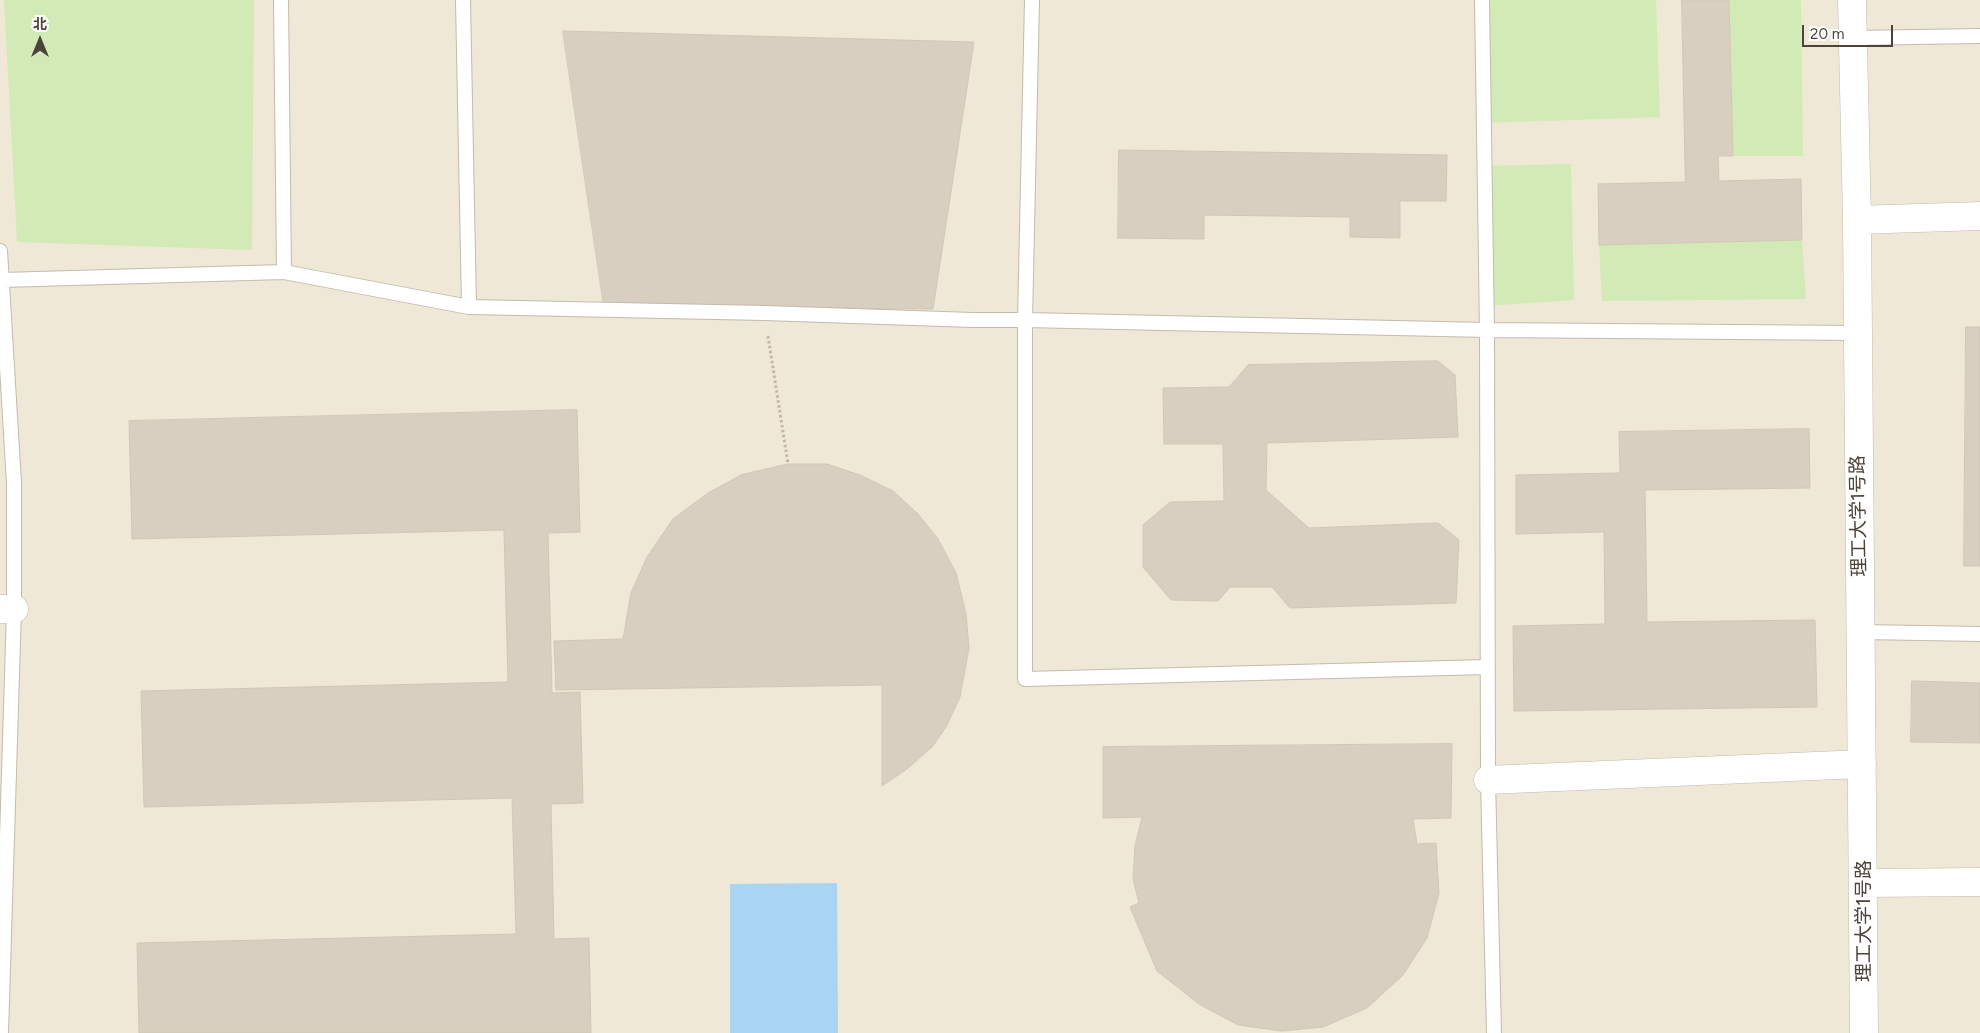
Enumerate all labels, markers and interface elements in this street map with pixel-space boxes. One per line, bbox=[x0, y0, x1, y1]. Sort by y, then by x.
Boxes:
north arrow bbox=[15, 15, 65, 65]
scale bar bbox=[1805, 15, 1896, 47]
text: 北 bbox=[33, 16, 47, 33]
text: 20 m bbox=[1810, 25, 1844, 43]
street label: 理工大学1号路 bbox=[1847, 455, 1871, 577]
street label: 理工大学1号路 bbox=[1853, 860, 1875, 982]

